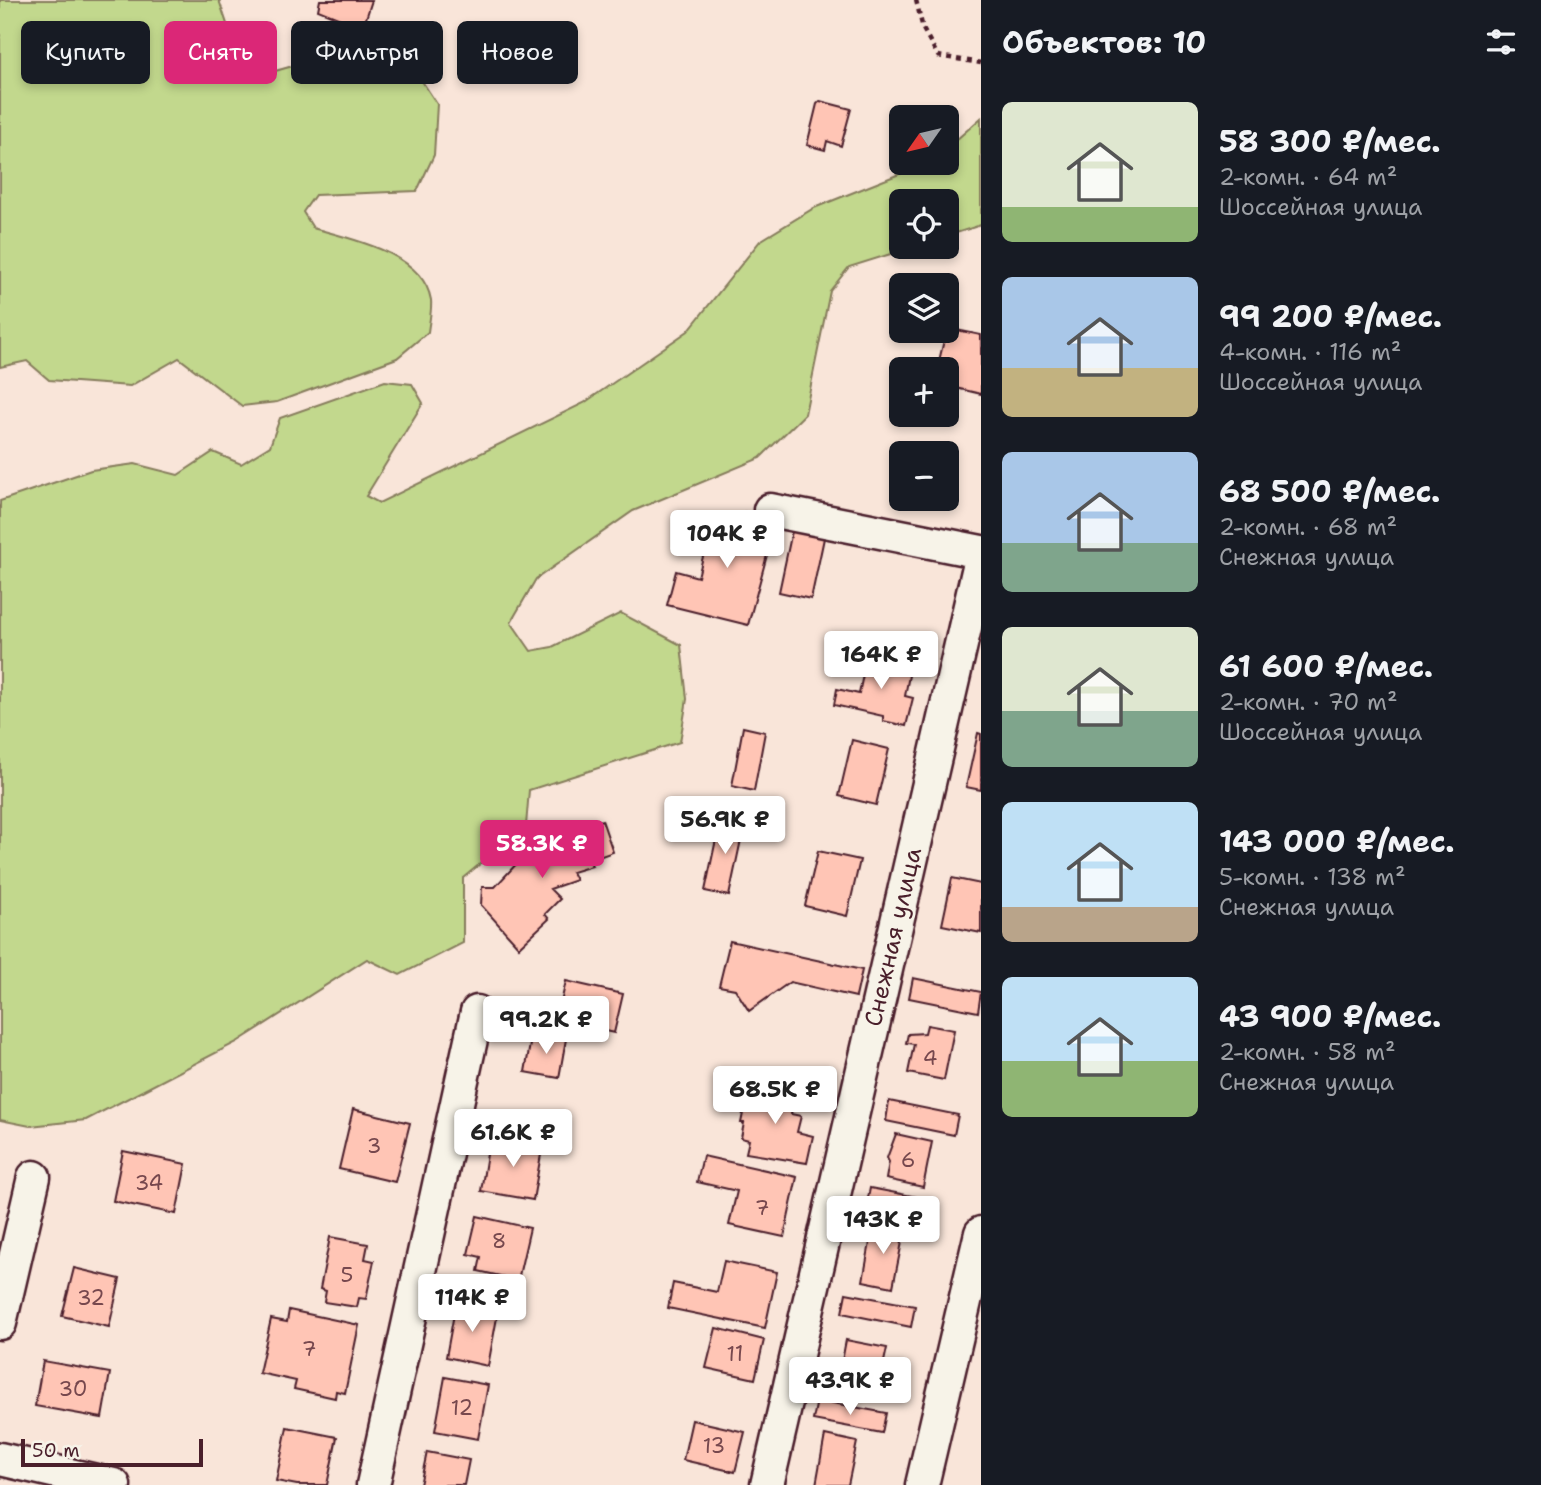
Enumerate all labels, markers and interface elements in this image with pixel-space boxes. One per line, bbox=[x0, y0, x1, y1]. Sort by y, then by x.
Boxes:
chip: Купить bbox=[21, 21, 150, 84]
chip: Снять bbox=[164, 21, 277, 84]
chip: Фильтры bbox=[291, 21, 443, 84]
chip: Новое bbox=[457, 21, 578, 84]
text: Объектов: 10 bbox=[1002, 22, 1206, 63]
icon: filters bbox=[1482, 23, 1520, 61]
north arrow bbox=[889, 105, 959, 175]
map controls bbox=[889, 105, 959, 511]
text: 58 300 ₽/мес. bbox=[1219, 121, 1441, 162]
icon: home bbox=[1058, 130, 1142, 214]
text: 2-комн. · 64 m² bbox=[1219, 162, 1397, 192]
button: locate bbox=[889, 189, 959, 259]
text: Шоссейная улица bbox=[1219, 192, 1422, 222]
button: layers bbox=[889, 273, 959, 343]
text: 99 200 ₽/мес. bbox=[1219, 296, 1442, 337]
icon: home bbox=[1058, 305, 1142, 389]
text: 4-комн. · 116 m² bbox=[1219, 337, 1401, 367]
button: + bbox=[889, 357, 959, 427]
text: Шоссейная улица bbox=[1219, 367, 1422, 397]
button: − bbox=[889, 441, 959, 511]
text: 68 500 ₽/мес. bbox=[1219, 471, 1440, 512]
icon: home bbox=[1058, 480, 1142, 564]
pin: 104K ₽ bbox=[670, 510, 784, 570]
text: 2-комн. · 68 m² bbox=[1219, 512, 1397, 542]
text: 104K ₽ bbox=[686, 518, 768, 548]
text: Снежная улица bbox=[1219, 542, 1394, 572]
pin: 164K ₽ bbox=[824, 632, 938, 691]
text: 164K ₽ bbox=[840, 639, 922, 669]
text: 61 600 ₽/мес. bbox=[1219, 646, 1433, 687]
icon: home bbox=[1058, 655, 1142, 739]
text: 2-комн. · 70 m² bbox=[1219, 687, 1398, 717]
text: Шоссейная улица bbox=[1219, 717, 1422, 747]
pin: 56.9K ₽ bbox=[660, 796, 790, 856]
text: 56.9K ₽ bbox=[680, 804, 770, 834]
pin: 58.3K ₽ bbox=[477, 820, 607, 880]
text: 143 000 ₽/мес. bbox=[1219, 821, 1455, 862]
text: 58.3K ₽ bbox=[496, 828, 588, 858]
icon: home bbox=[1058, 830, 1142, 914]
street label: Снежная улица bbox=[857, 844, 929, 1030]
text: 5-комн. · 138 m² bbox=[1219, 862, 1406, 892]
text: Снежная улица bbox=[1219, 892, 1394, 922]
pin: 99.2K ₽ bbox=[481, 996, 611, 1056]
text: 43 900 ₽/мес. bbox=[1219, 996, 1441, 1037]
text: 99.2K ₽ bbox=[499, 1004, 593, 1034]
icon: home bbox=[1058, 1005, 1142, 1089]
text: 2-комн. · 58 m² bbox=[1219, 1037, 1396, 1067]
house number: 4 bbox=[923, 1044, 937, 1072]
pin: 68.5K ₽ bbox=[710, 1066, 840, 1126]
text: Снежная улица bbox=[1219, 1067, 1394, 1097]
text: 68.5K ₽ bbox=[729, 1074, 821, 1104]
pin: 61.6K ₽ bbox=[448, 1110, 578, 1169]
text: 61.6K ₽ bbox=[470, 1117, 556, 1147]
house number: 3 bbox=[367, 1132, 381, 1160]
house number: 6 bbox=[901, 1146, 915, 1174]
house number: 34 bbox=[135, 1169, 163, 1197]
house number: 7 bbox=[755, 1194, 769, 1222]
pin: 143K ₽ bbox=[826, 1196, 940, 1256]
text: 143K ₽ bbox=[843, 1204, 923, 1234]
house number: 8 bbox=[492, 1227, 506, 1255]
house number: 5 bbox=[341, 1261, 353, 1289]
pin: 114K ₽ bbox=[415, 1274, 529, 1334]
text: 114K ₽ bbox=[434, 1282, 510, 1312]
house number: 32 bbox=[77, 1284, 105, 1312]
house number: 7 bbox=[302, 1335, 316, 1363]
house number: 11 bbox=[727, 1340, 743, 1368]
pin: 43.9K ₽ bbox=[785, 1358, 915, 1417]
text: 43.9K ₽ bbox=[805, 1365, 895, 1395]
house number: 30 bbox=[58, 1375, 88, 1403]
house number: 12 bbox=[451, 1394, 473, 1422]
house number: 13 bbox=[703, 1432, 725, 1460]
scale bar bbox=[21, 1436, 203, 1468]
text: 50 m bbox=[32, 1438, 80, 1463]

